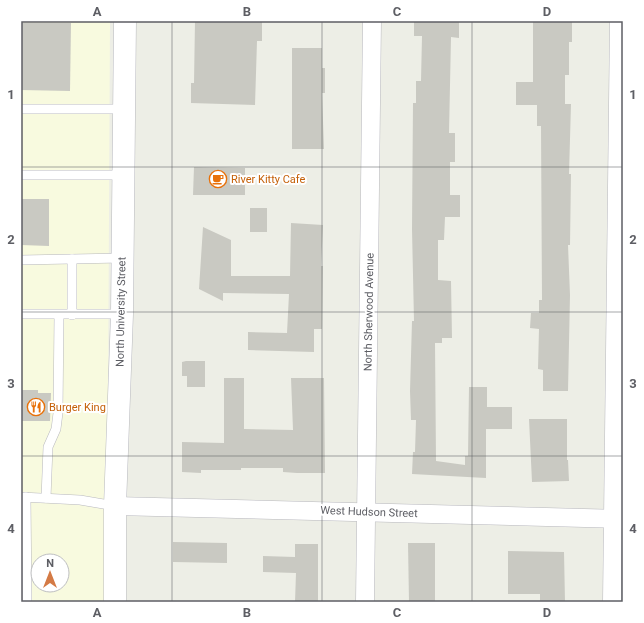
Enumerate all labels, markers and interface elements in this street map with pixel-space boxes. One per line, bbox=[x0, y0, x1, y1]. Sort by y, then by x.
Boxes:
text: A bbox=[93, 4, 102, 19]
text: B bbox=[243, 4, 251, 19]
text: C bbox=[393, 4, 402, 19]
text: D bbox=[543, 4, 551, 19]
text: 1 bbox=[7, 87, 15, 102]
text: 1 bbox=[629, 87, 637, 102]
cafe icon: River Kitty Cafe bbox=[208, 169, 228, 189]
place label: River Kitty Cafe bbox=[231, 173, 306, 186]
text: 2 bbox=[7, 232, 15, 247]
text: 2 bbox=[629, 232, 637, 247]
street label: North Sherwood Avenue bbox=[361, 253, 377, 371]
street label: North University Street bbox=[114, 256, 128, 367]
text: 3 bbox=[7, 376, 15, 391]
text: 3 bbox=[629, 376, 637, 391]
restaurant icon: Burger King bbox=[26, 397, 46, 417]
place label: Burger King bbox=[49, 401, 106, 414]
street label: West Hudson Street bbox=[320, 504, 418, 520]
text: 4 bbox=[7, 521, 15, 536]
text: 4 bbox=[629, 521, 637, 536]
north arrow bbox=[30, 553, 70, 593]
text: N bbox=[46, 557, 54, 570]
text: A bbox=[93, 605, 102, 620]
text: B bbox=[243, 605, 251, 620]
text: C bbox=[393, 605, 402, 620]
text: D bbox=[543, 605, 551, 620]

